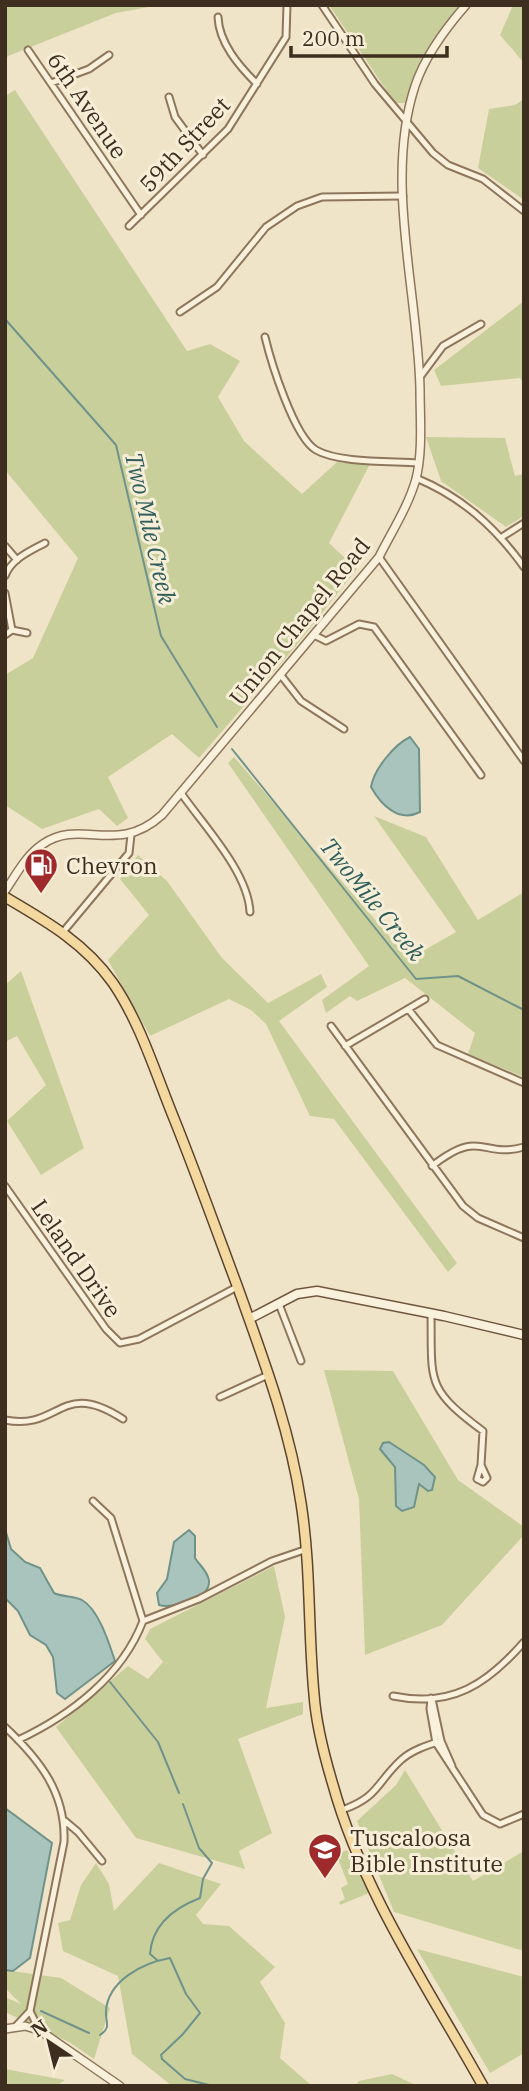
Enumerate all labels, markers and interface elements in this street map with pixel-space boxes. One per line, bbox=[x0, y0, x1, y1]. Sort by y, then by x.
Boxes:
scale bar bbox=[291, 14, 447, 58]
text: 200 m bbox=[302, 24, 365, 52]
street label: 6th Avenue bbox=[41, 46, 135, 164]
street label: 59th Street bbox=[132, 90, 236, 198]
water label: Two Mile Creek bbox=[118, 449, 184, 607]
street label: Union Chapel Road bbox=[222, 531, 376, 711]
water label: TwoMile Creek bbox=[313, 831, 433, 968]
fuel station icon: Chevron bbox=[22, 846, 60, 895]
place label: Chevron bbox=[66, 850, 158, 880]
street label: Leland Drive bbox=[25, 1193, 129, 1323]
place label: Tuscaloosa Bible Institute bbox=[350, 1822, 503, 1878]
school or university icon: Tuscaloosa Bible Institute bbox=[306, 1831, 344, 1880]
north arrow bbox=[14, 2007, 84, 2077]
text: N bbox=[26, 2014, 52, 2042]

